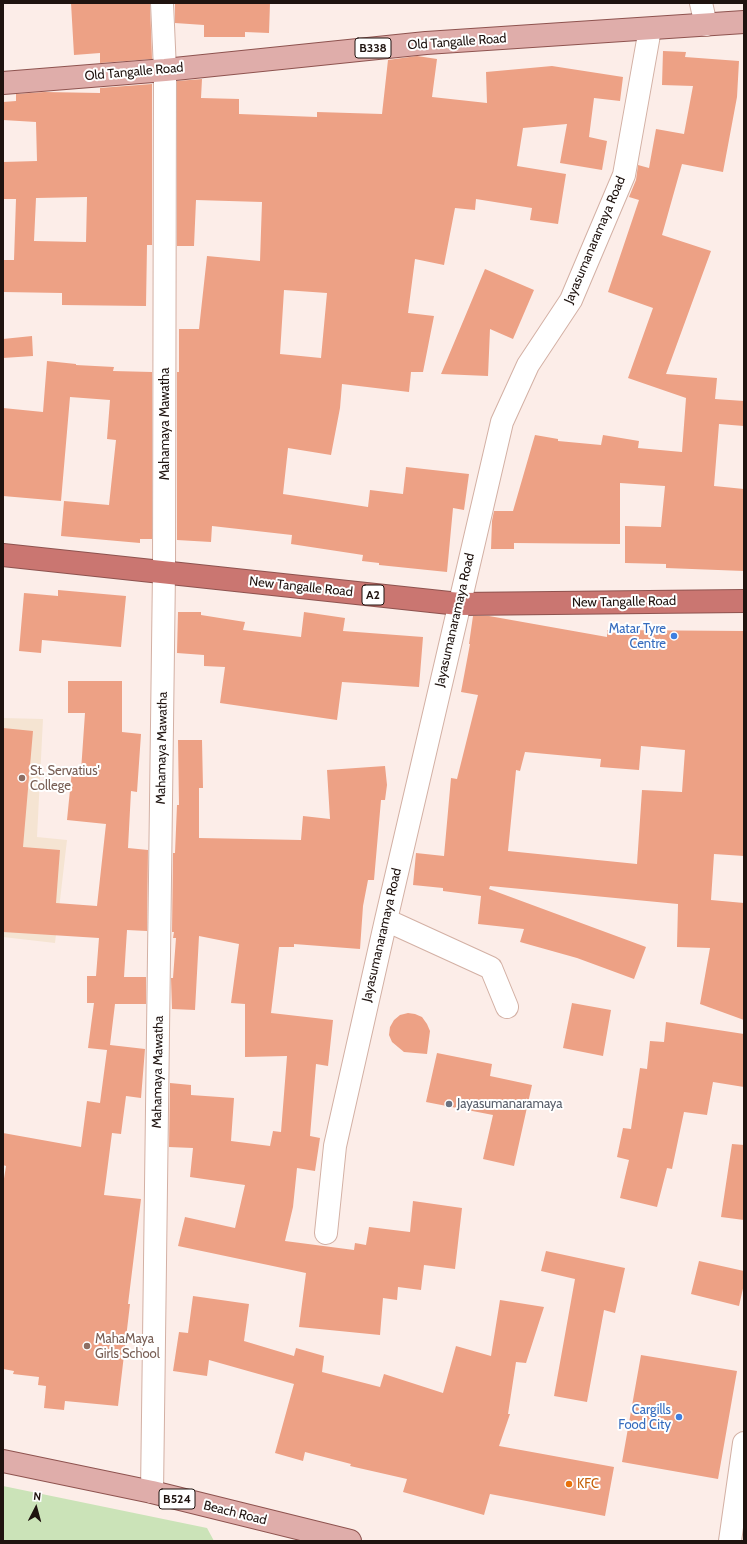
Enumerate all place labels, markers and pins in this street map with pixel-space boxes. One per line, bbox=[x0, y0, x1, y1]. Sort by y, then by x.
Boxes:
place label: Matar Tyre Centre bbox=[609, 621, 666, 652]
marker: Matar Tyre Centre bbox=[669, 631, 679, 641]
place label: St. Servatius' College bbox=[30, 763, 100, 794]
marker: St. Servatius' College bbox=[17, 773, 27, 783]
place label: Jayasumanaramaya bbox=[457, 1096, 563, 1112]
marker: Jayasumanaramaya bbox=[444, 1099, 454, 1109]
place label: MahaMaya Girls School bbox=[95, 1331, 160, 1362]
marker: MahaMaya Girls School bbox=[82, 1341, 92, 1351]
place label: Cargills Food City bbox=[618, 1402, 671, 1433]
marker: Cargills Food City bbox=[674, 1412, 684, 1422]
place label: KFC bbox=[577, 1476, 599, 1492]
marker: KFC bbox=[564, 1479, 574, 1489]

